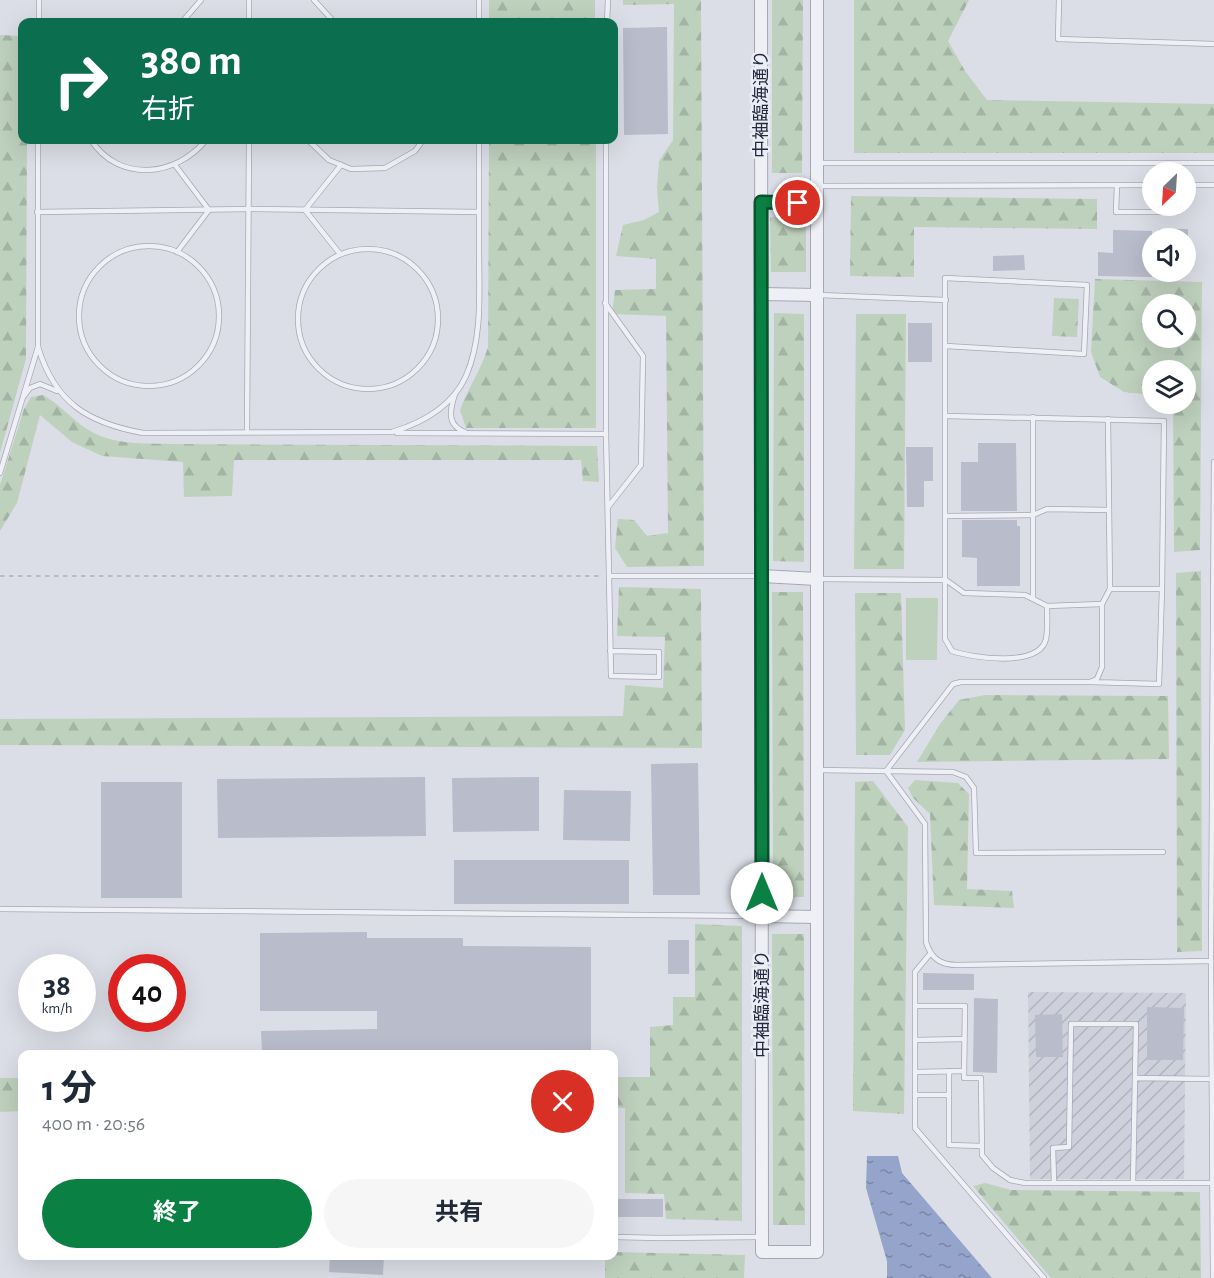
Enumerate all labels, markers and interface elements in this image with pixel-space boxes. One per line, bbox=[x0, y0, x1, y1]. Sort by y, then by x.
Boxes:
text: 380 m bbox=[141, 40, 242, 82]
icon: right bbox=[42, 42, 120, 120]
street label: 中袖臨海通り bbox=[751, 50, 771, 158]
text: 右折 bbox=[141, 96, 195, 123]
north arrow bbox=[1142, 162, 1196, 216]
map controls bbox=[1142, 162, 1196, 414]
pin bbox=[772, 177, 823, 228]
icon: arrive bbox=[781, 186, 814, 219]
button: sound bbox=[1142, 228, 1196, 282]
button: search bbox=[1142, 294, 1196, 348]
button: layers bbox=[1142, 360, 1196, 414]
position arrow bbox=[730, 861, 794, 925]
street label: 中袖臨海通り bbox=[752, 950, 772, 1058]
speed limit sign: 40 bbox=[108, 954, 186, 1032]
text: 38 bbox=[43, 971, 71, 1001]
text: km/h bbox=[42, 1001, 72, 1016]
button: close bbox=[531, 1070, 594, 1133]
text: 1 分 bbox=[42, 1071, 96, 1107]
text: 400 m · 20:56 bbox=[42, 1114, 145, 1134]
button: 終了 bbox=[42, 1179, 312, 1248]
button: 共有 bbox=[324, 1179, 594, 1248]

